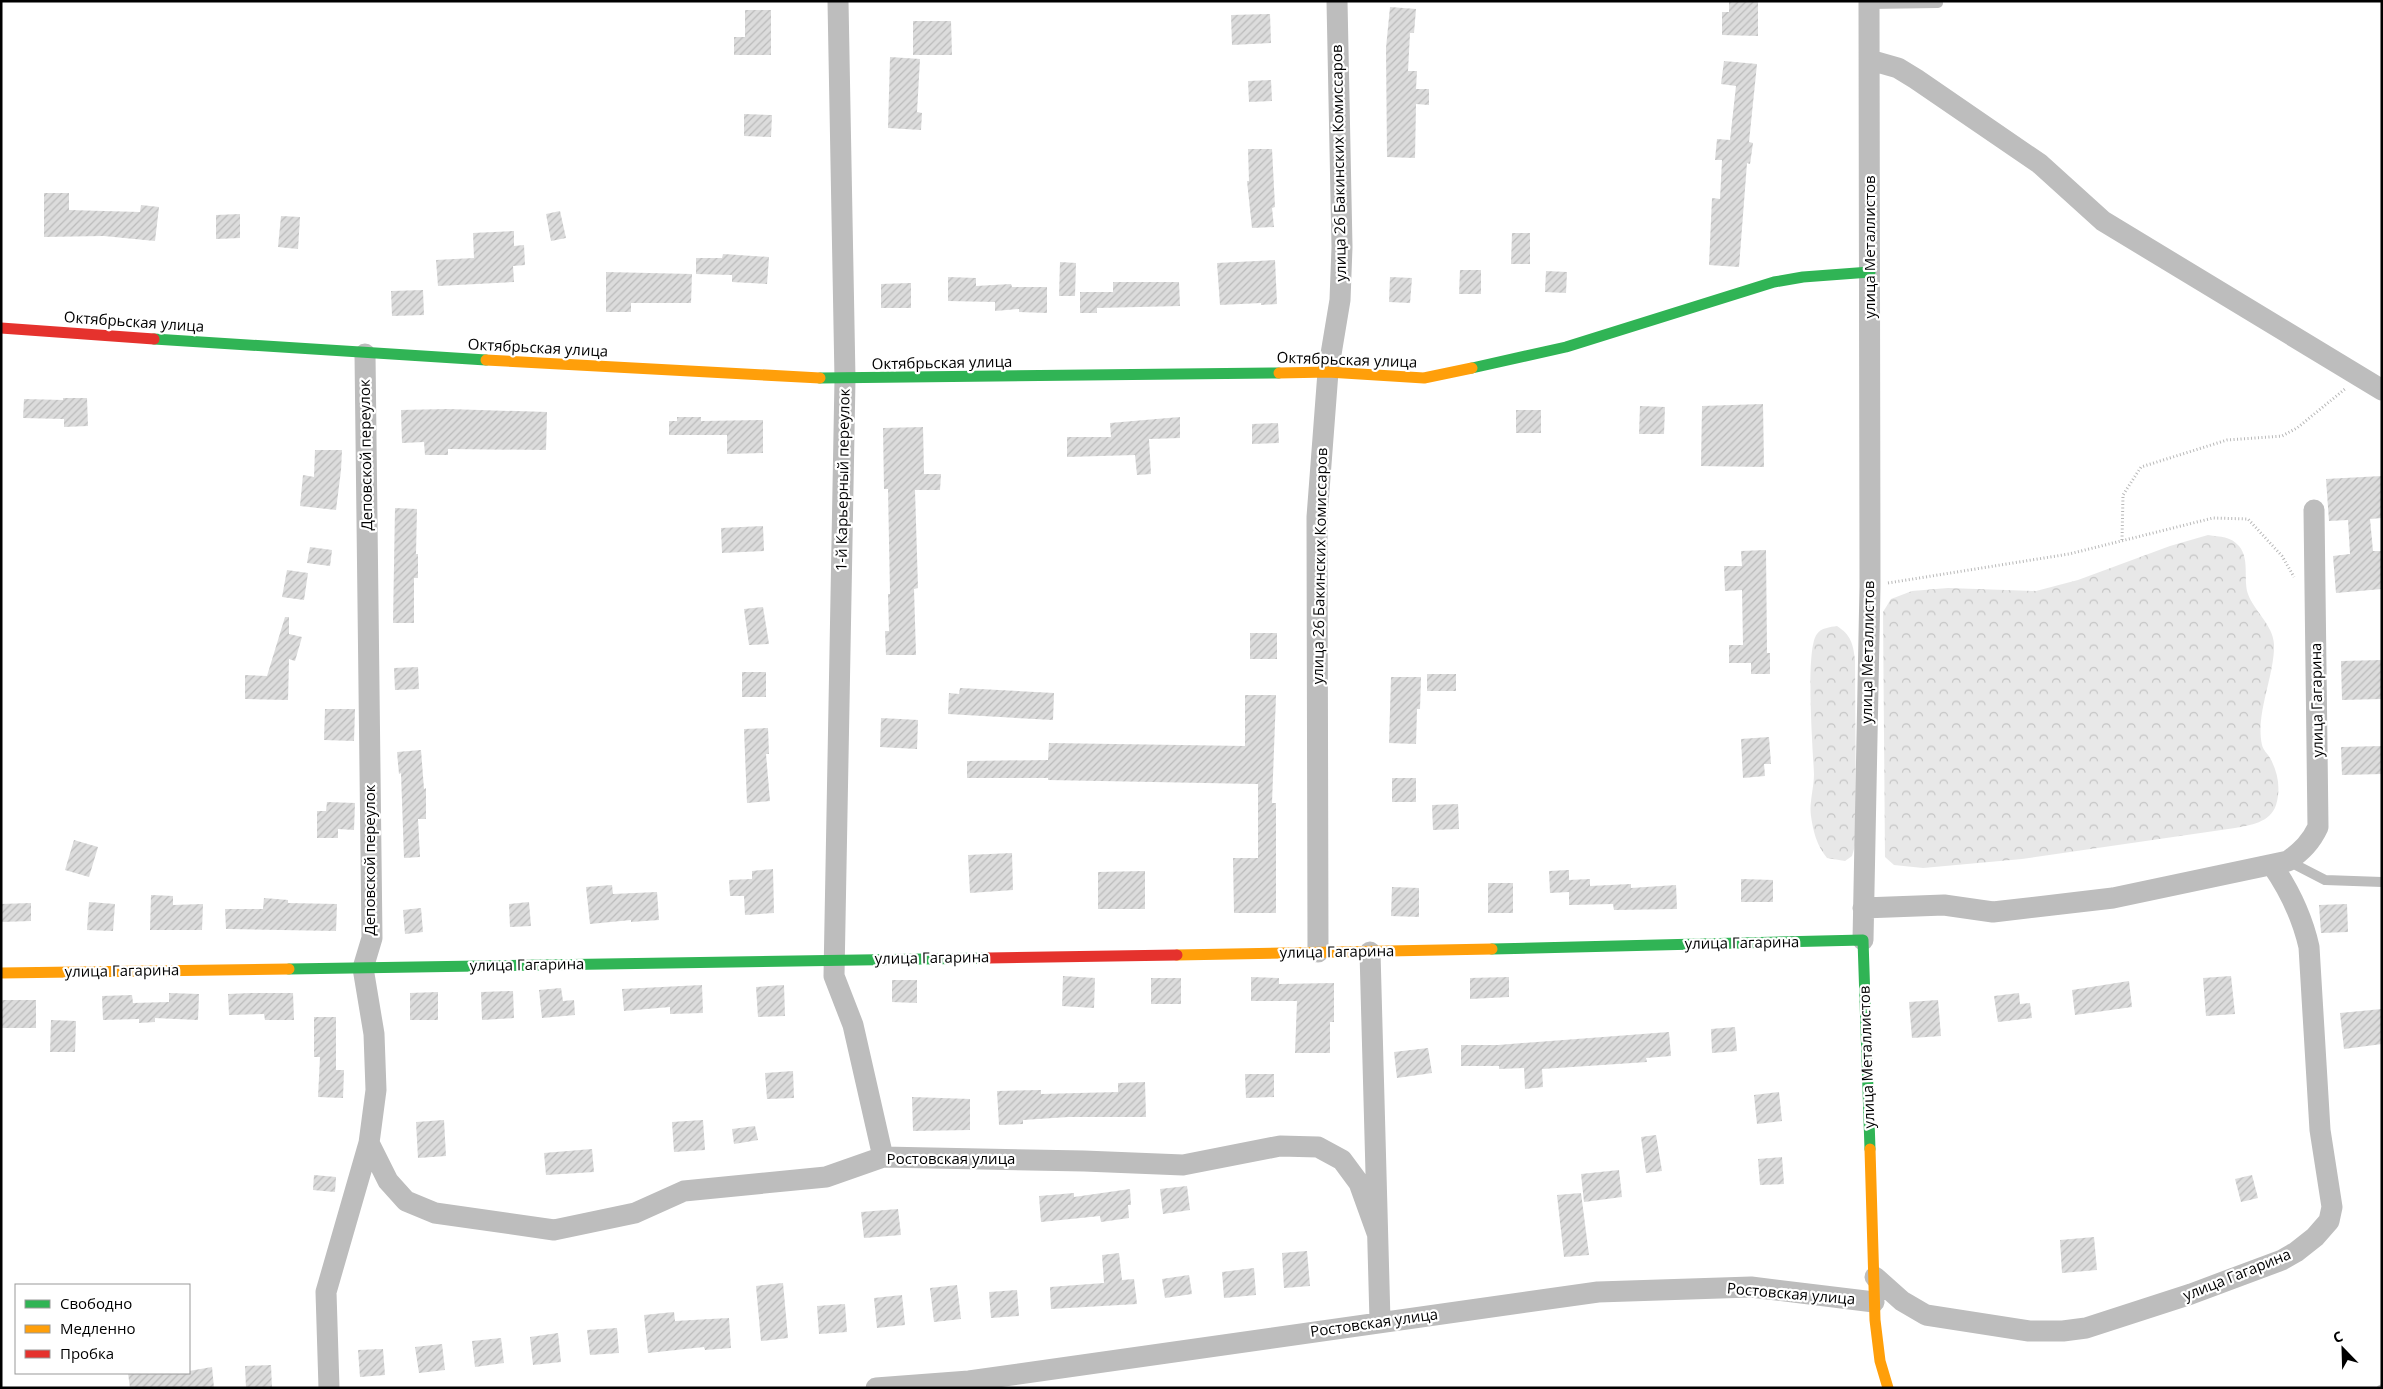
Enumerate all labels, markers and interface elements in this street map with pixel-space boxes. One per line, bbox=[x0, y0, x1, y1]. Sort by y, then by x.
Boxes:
street label: улица 26 Бакинских Комиссаров bbox=[1326, 44, 1350, 282]
street label: улица Металлистов bbox=[1859, 175, 1879, 319]
street label: Октябрьская улица bbox=[63, 306, 205, 336]
street label: Октябрьская улица bbox=[467, 333, 609, 361]
street label: Октябрьская улица bbox=[1276, 347, 1418, 371]
street label: Октябрьская улица bbox=[872, 351, 1012, 373]
street label: Деповской переулок bbox=[354, 379, 376, 531]
street label: 1-й Карьерный переулок bbox=[830, 388, 854, 571]
street label: улица 26 Бакинских Комиссаров bbox=[1307, 447, 1331, 685]
street label: улица Металлистов bbox=[1856, 580, 1878, 724]
street label: улица Гагарина bbox=[2305, 642, 2327, 758]
street label: Деповской переулок bbox=[359, 784, 379, 936]
street label: улица Гагарина bbox=[1684, 931, 1800, 953]
street label: улица Гагарина bbox=[1279, 940, 1395, 962]
street label: улица Гагарина bbox=[874, 946, 990, 968]
street label: улица Гагарина bbox=[469, 953, 585, 975]
street label: улица Гагарина bbox=[64, 959, 180, 981]
street label: улица Металлистов bbox=[1854, 985, 1878, 1129]
street label: Ростовская улица bbox=[887, 1148, 1015, 1168]
street label: улица Гагарина bbox=[2180, 1243, 2294, 1305]
street label: Ростовская улица bbox=[1726, 1277, 1856, 1309]
legend bbox=[15, 1284, 190, 1374]
text: Свободно bbox=[60, 1293, 132, 1313]
street label: Ростовская улица bbox=[1309, 1303, 1439, 1341]
text: Медленно bbox=[60, 1318, 136, 1338]
north arrow bbox=[2318, 1324, 2368, 1374]
text: С bbox=[2330, 1326, 2346, 1347]
text: Пробка bbox=[60, 1343, 114, 1363]

